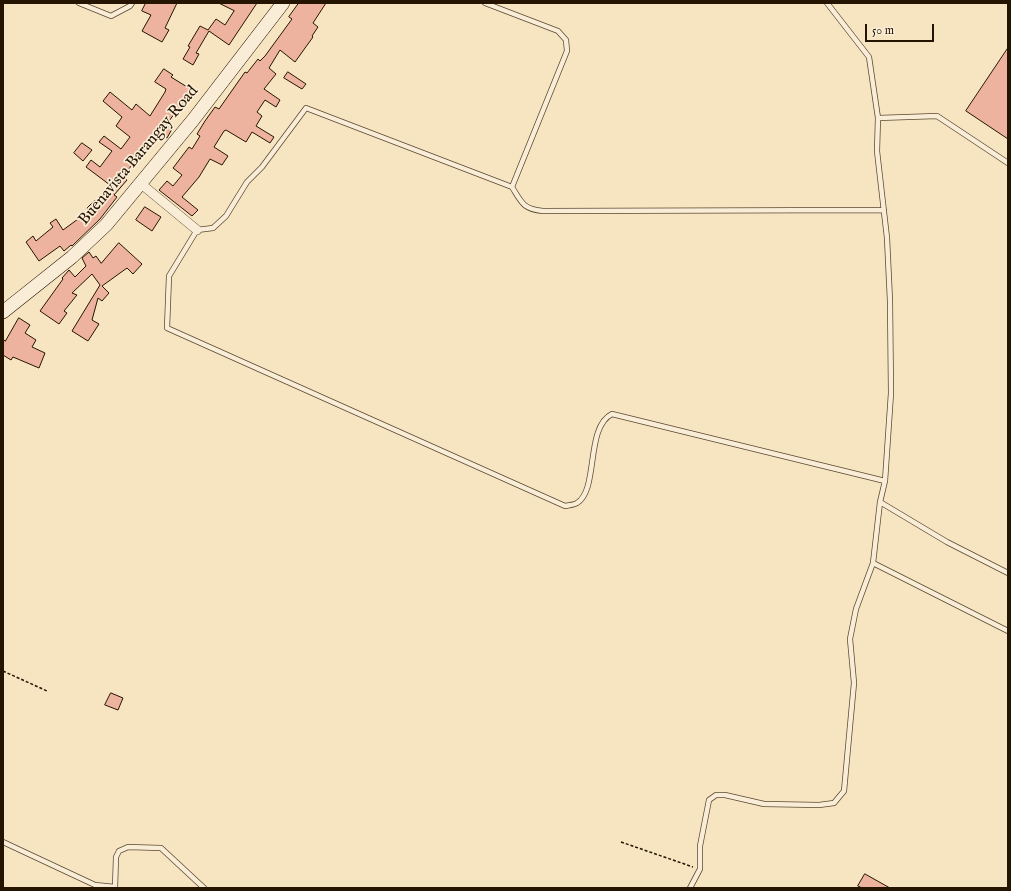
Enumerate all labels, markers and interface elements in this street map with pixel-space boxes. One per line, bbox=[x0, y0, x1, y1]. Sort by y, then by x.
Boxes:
scale bar bbox=[867, 16, 936, 42]
text: 50 m bbox=[872, 23, 894, 38]
street label: Buenavista Barangay Road bbox=[75, 82, 203, 230]

